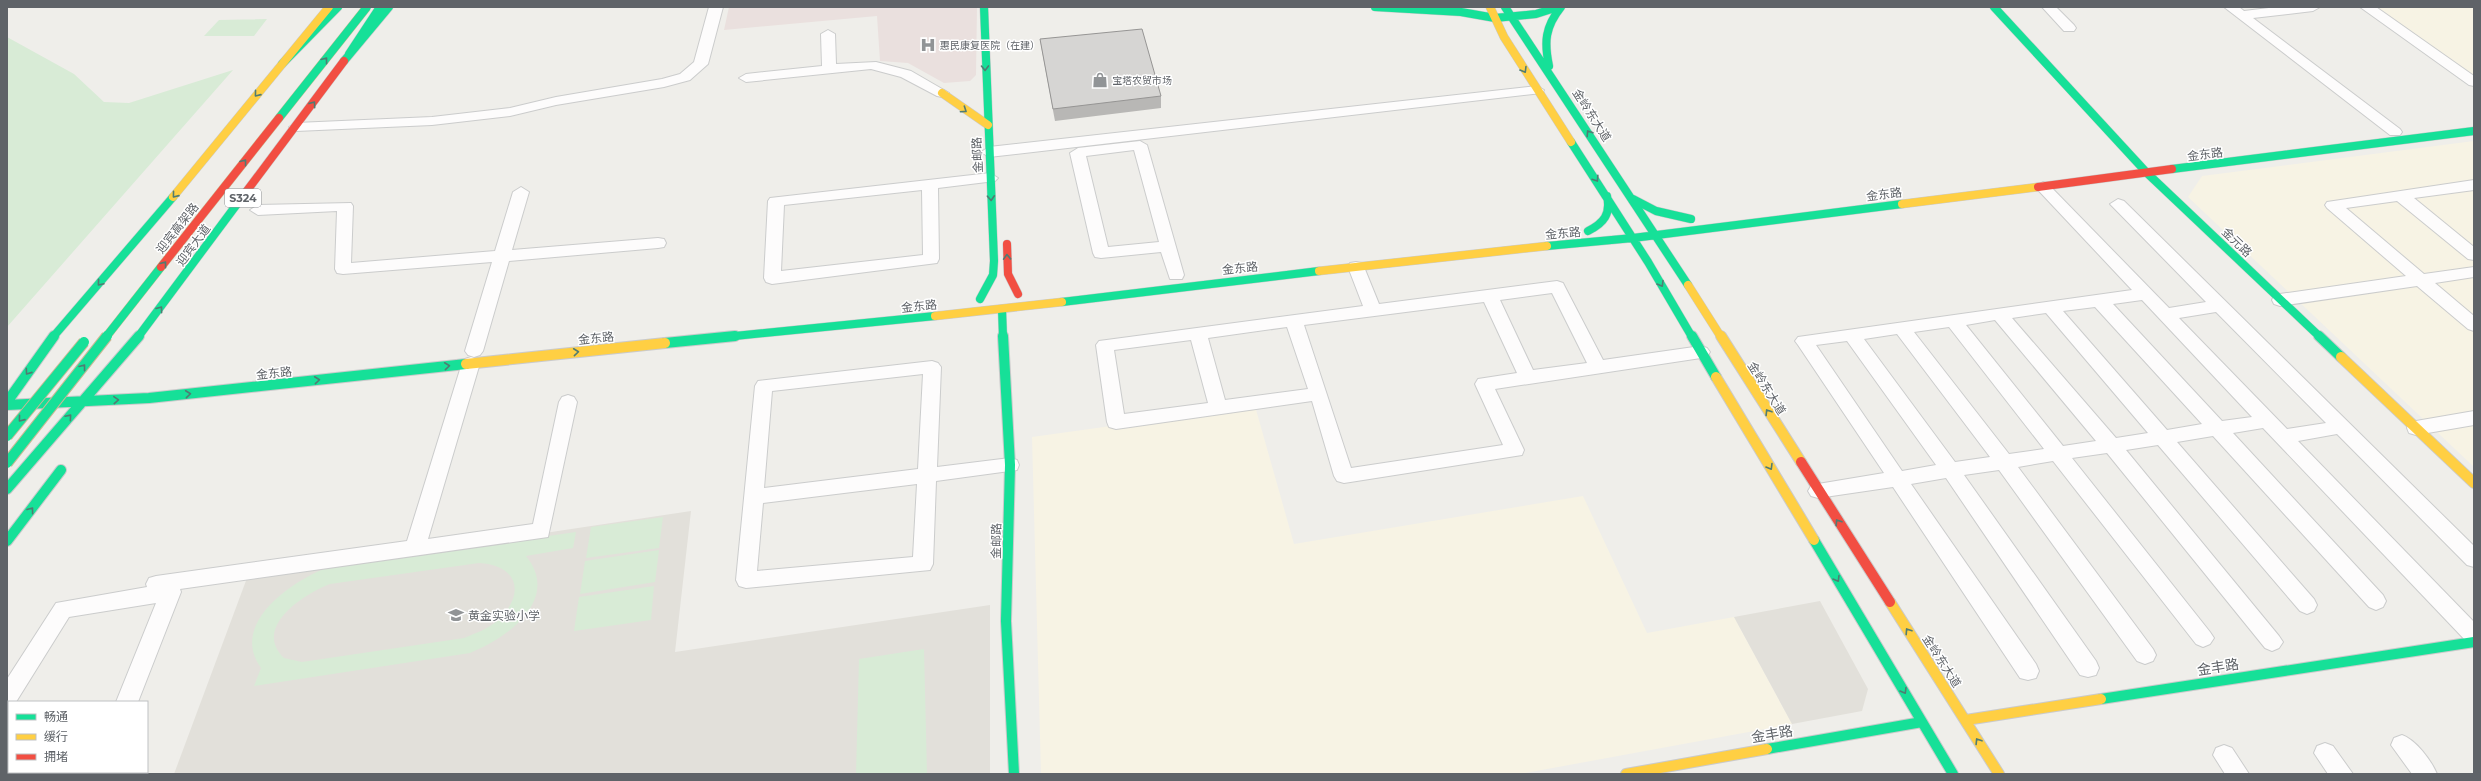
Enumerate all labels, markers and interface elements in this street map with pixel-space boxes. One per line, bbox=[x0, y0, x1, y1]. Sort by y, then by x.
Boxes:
hospital icon: 惠民康复医院（在建） bbox=[919, 36, 937, 54]
place label: 惠民康复医院（在建） bbox=[940, 39, 1040, 52]
one-way arrow bbox=[320, 58, 327, 65]
one-way arrow bbox=[981, 65, 990, 71]
one-way arrow bbox=[1520, 66, 1527, 73]
shop icon: 宝塔农贸市场 bbox=[1091, 71, 1109, 89]
place label: 宝塔农贸市场 bbox=[1112, 74, 1172, 87]
street label: 金岭东大道 bbox=[1569, 86, 1615, 144]
one-way arrow bbox=[255, 90, 262, 97]
one-way arrow bbox=[308, 101, 316, 108]
one-way arrow bbox=[960, 105, 967, 112]
one-way arrow bbox=[1587, 130, 1594, 137]
street label: 金邮路 bbox=[969, 137, 985, 173]
street label: 金东路 bbox=[2186, 144, 2224, 164]
one-way arrow bbox=[240, 160, 247, 167]
one-way arrow bbox=[1591, 174, 1598, 181]
street label: 金东路 bbox=[1865, 184, 1903, 204]
road number: S324 bbox=[225, 189, 261, 207]
one-way arrow bbox=[173, 190, 180, 197]
one-way arrow bbox=[987, 195, 995, 201]
street label: 迎宾高架路 bbox=[153, 200, 201, 256]
street label: 迎宾大道 bbox=[173, 221, 213, 269]
street label: 金东路 bbox=[1544, 224, 1582, 242]
street label: 金元路 bbox=[2219, 224, 2255, 260]
one-way arrow bbox=[1003, 254, 1012, 260]
street label: 金东路 bbox=[1221, 259, 1259, 277]
one-way arrow bbox=[159, 262, 166, 269]
one-way arrow bbox=[97, 278, 104, 285]
one-way arrow bbox=[1656, 280, 1663, 287]
street label: 金东路 bbox=[900, 297, 938, 315]
one-way arrow bbox=[155, 306, 163, 313]
street label: 金东路 bbox=[577, 329, 615, 347]
one-way arrow bbox=[573, 348, 579, 357]
street label: 金岭东大道 bbox=[1745, 359, 1789, 417]
one-way arrow bbox=[443, 361, 450, 370]
one-way arrow bbox=[78, 364, 85, 371]
street label: 金东路 bbox=[255, 364, 293, 382]
one-way arrow bbox=[25, 368, 33, 375]
one-way arrow bbox=[314, 376, 320, 385]
one-way arrow bbox=[185, 390, 191, 399]
one-way arrow bbox=[113, 396, 119, 404]
one-way arrow bbox=[1766, 410, 1773, 417]
one-way arrow bbox=[18, 414, 25, 422]
one-way arrow bbox=[64, 414, 72, 422]
one-way arrow bbox=[1766, 463, 1773, 470]
one-way arrow bbox=[26, 507, 33, 514]
one-way arrow bbox=[1835, 519, 1843, 526]
street label: 金邮路 bbox=[988, 523, 1004, 559]
one-way arrow bbox=[1833, 575, 1840, 582]
school or university icon: 黄金实验小学 bbox=[447, 606, 465, 624]
place label: 黄金实验小学 bbox=[468, 608, 540, 623]
one-way arrow bbox=[1906, 629, 1913, 636]
street label: 金岭东大道 bbox=[1919, 632, 1965, 690]
street label: 金丰路 bbox=[2196, 655, 2240, 679]
one-way arrow bbox=[1899, 687, 1906, 694]
legend bbox=[8, 701, 148, 773]
text: 畅通 bbox=[44, 709, 68, 724]
street label: 金丰路 bbox=[1750, 721, 1794, 747]
text: 缓行 bbox=[44, 729, 68, 744]
one-way arrow bbox=[1976, 738, 1983, 745]
text: 拥堵 bbox=[44, 749, 68, 764]

